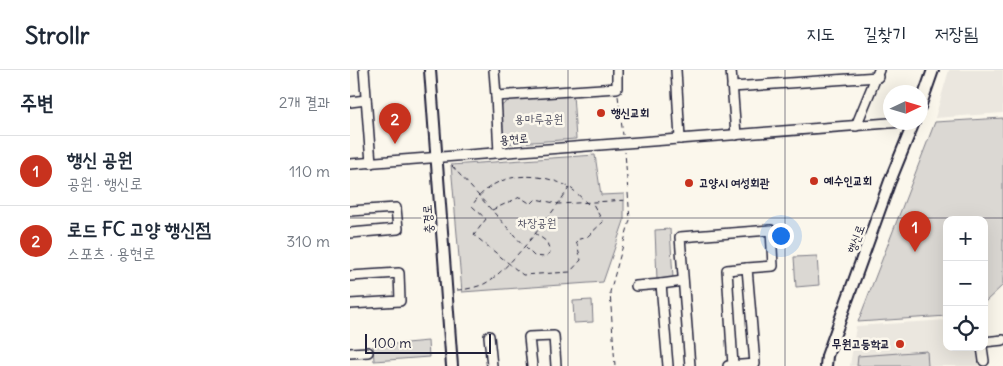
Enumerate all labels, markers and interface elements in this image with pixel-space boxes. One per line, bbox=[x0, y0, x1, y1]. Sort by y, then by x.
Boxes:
text: Strollr bbox=[25, 20, 90, 50]
text: 지도 bbox=[806, 22, 835, 45]
text: 길찾기 bbox=[863, 22, 907, 45]
text: 저장됨 bbox=[935, 22, 978, 45]
north arrow bbox=[883, 85, 928, 130]
text: 주변 bbox=[20, 89, 54, 116]
text: 2개 결과 bbox=[279, 92, 330, 112]
pin: 2 bbox=[379, 103, 411, 144]
place label: 행신교회 bbox=[610, 105, 650, 120]
marker: 행신교회 bbox=[595, 107, 607, 119]
park label: 용마루공원 bbox=[515, 111, 563, 126]
street label: 용현로 bbox=[499, 130, 529, 147]
text: 행신 공원 bbox=[67, 147, 133, 171]
text: 1 bbox=[33, 161, 39, 181]
text: 110 m bbox=[289, 161, 330, 181]
text: 공원 · 행신로 bbox=[67, 173, 143, 193]
place label: 예수인교회 bbox=[823, 173, 872, 188]
place label: 고양시 여성회관 bbox=[699, 175, 770, 190]
marker: 예수인교회 bbox=[808, 175, 820, 187]
marker: 고양시 여성회관 bbox=[683, 177, 695, 189]
street label: 충경로 bbox=[419, 204, 436, 234]
pin: 1 bbox=[899, 211, 931, 252]
park label: 차장공원 bbox=[518, 215, 556, 230]
map controls bbox=[943, 216, 988, 351]
button: + bbox=[943, 216, 988, 261]
text: 로드 FC 고양 행신점 bbox=[67, 217, 211, 241]
your location bbox=[768, 223, 794, 249]
street label: 행신로 bbox=[844, 223, 868, 255]
text: 2 bbox=[32, 231, 40, 251]
text: 310 m bbox=[286, 231, 330, 251]
text: 스포츠 · 용현로 bbox=[67, 243, 155, 263]
button: − bbox=[943, 261, 988, 306]
button: locate bbox=[943, 306, 988, 351]
scale bar bbox=[365, 331, 491, 354]
text: 100 m bbox=[372, 334, 412, 352]
place label: 무원고등학교 bbox=[832, 336, 890, 351]
marker: 무원고등학교 bbox=[894, 338, 906, 350]

